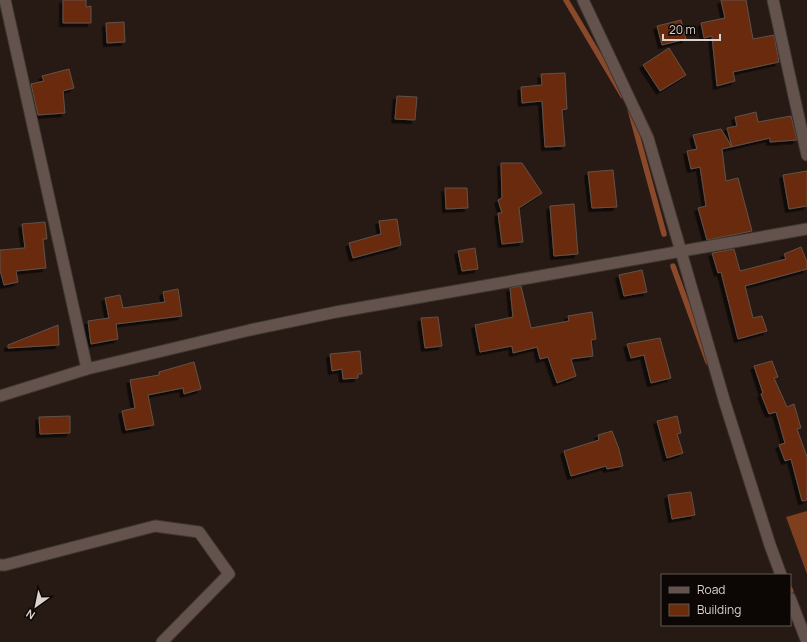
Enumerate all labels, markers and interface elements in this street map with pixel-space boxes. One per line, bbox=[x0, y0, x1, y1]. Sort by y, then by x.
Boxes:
scale bar bbox=[663, 16, 720, 42]
text: 20 m bbox=[669, 21, 696, 38]
legend bbox=[661, 574, 791, 626]
text: Road bbox=[697, 581, 725, 598]
north arrow bbox=[16, 586, 56, 626]
text: Building bbox=[697, 601, 741, 618]
text: N bbox=[23, 606, 38, 623]

